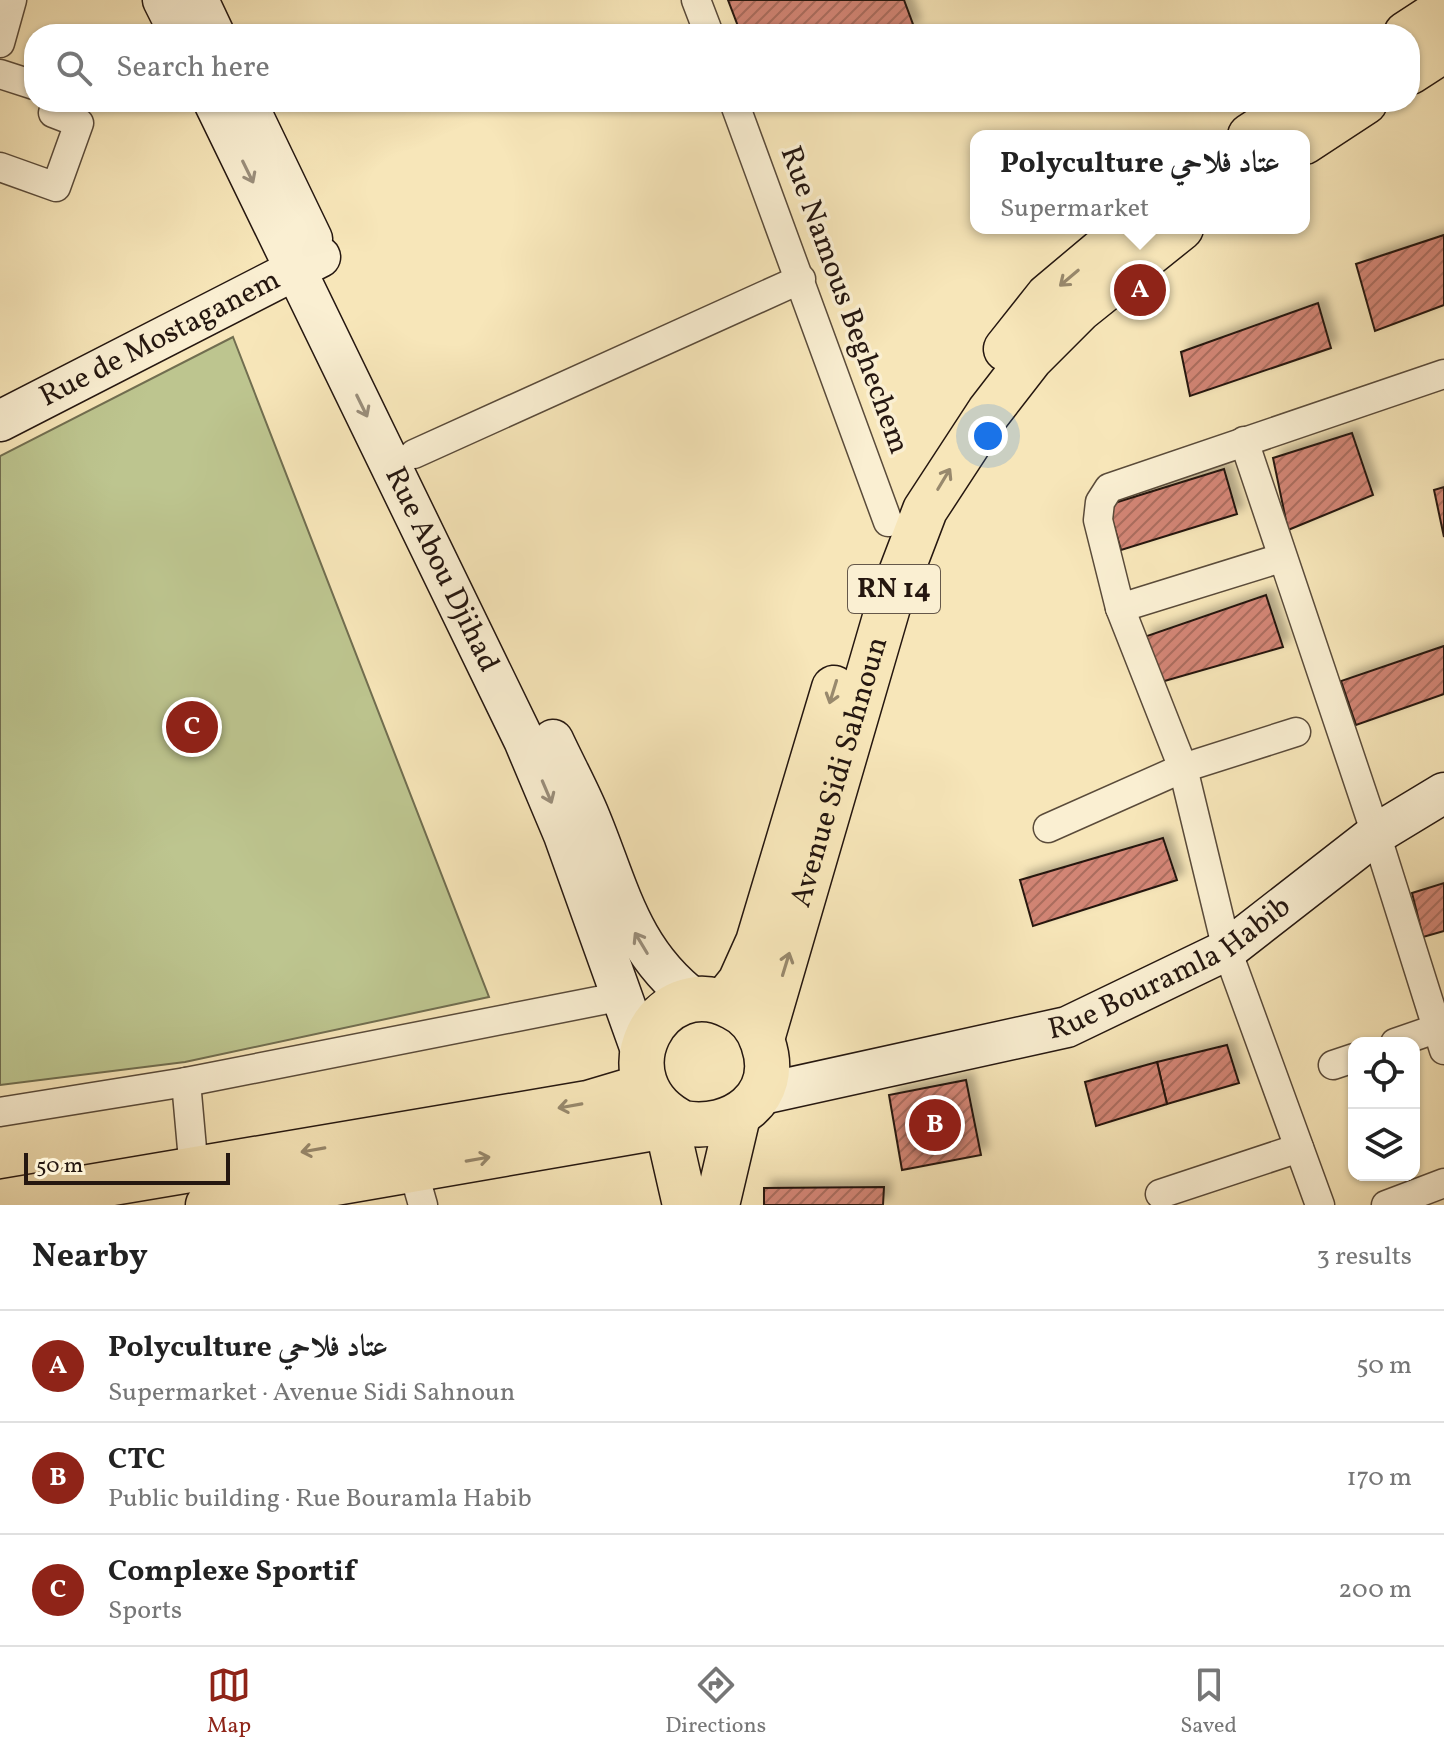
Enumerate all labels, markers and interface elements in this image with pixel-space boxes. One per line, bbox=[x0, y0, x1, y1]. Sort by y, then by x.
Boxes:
search box bbox=[24, 24, 1420, 112]
icon: search bbox=[52, 46, 96, 90]
text: Search here bbox=[116, 47, 270, 89]
popup bbox=[970, 130, 1310, 234]
street label: Rue Namous Beghechem bbox=[769, 140, 919, 460]
text: Polyculture عتاد فلاحي bbox=[1000, 143, 1280, 185]
one-way arrow bbox=[241, 160, 256, 184]
text: Supermarket bbox=[1000, 191, 1149, 227]
street label: Rue de Mostaganem bbox=[32, 260, 288, 418]
pin: A bbox=[1114, 260, 1166, 320]
one-way arrow bbox=[1060, 269, 1080, 287]
one-way arrow bbox=[355, 393, 370, 417]
your location bbox=[968, 416, 1008, 456]
street label: Rue Abou Djihad bbox=[374, 460, 509, 679]
one-way arrow bbox=[936, 468, 952, 491]
road number: RN 14 bbox=[848, 565, 940, 613]
street label: Avenue Sidi Sahnoun bbox=[780, 632, 899, 912]
one-way arrow bbox=[825, 678, 840, 704]
pin: C bbox=[166, 697, 218, 757]
one-way arrow bbox=[540, 779, 555, 804]
street label: Rue Bouramla Habib bbox=[1044, 886, 1300, 1052]
one-way arrow bbox=[633, 932, 649, 955]
one-way arrow bbox=[779, 952, 794, 978]
map controls bbox=[1348, 1037, 1420, 1181]
button: locate bbox=[1348, 1037, 1420, 1109]
pin: B bbox=[909, 1095, 961, 1155]
one-way arrow bbox=[557, 1100, 583, 1115]
button: layers bbox=[1348, 1109, 1420, 1181]
one-way arrow bbox=[301, 1144, 327, 1159]
scale bar bbox=[24, 1149, 230, 1185]
text: 50 m bbox=[36, 1151, 83, 1182]
one-way arrow bbox=[465, 1151, 491, 1166]
text: Nearby bbox=[32, 1234, 148, 1281]
text: 3 results bbox=[1316, 1239, 1412, 1275]
text: Polyculture عتاد فلاحي bbox=[108, 1327, 388, 1369]
text: A bbox=[49, 1348, 67, 1384]
text: 50 m bbox=[1356, 1348, 1412, 1384]
text: Supermarket · Avenue Sidi Sahnoun bbox=[108, 1375, 515, 1411]
text: CTC bbox=[108, 1439, 166, 1481]
text: B bbox=[49, 1460, 67, 1496]
text: 170 m bbox=[1347, 1460, 1412, 1496]
text: Public building · Rue Bouramla Habib bbox=[108, 1481, 532, 1517]
text: Complexe Sportif bbox=[108, 1551, 356, 1593]
text: C bbox=[50, 1572, 66, 1608]
text: 200 m bbox=[1338, 1572, 1412, 1608]
text: Sports bbox=[108, 1593, 182, 1629]
tab: Map bbox=[207, 1663, 251, 1742]
tab: Directions bbox=[665, 1663, 766, 1742]
tab: Saved bbox=[1180, 1663, 1237, 1742]

